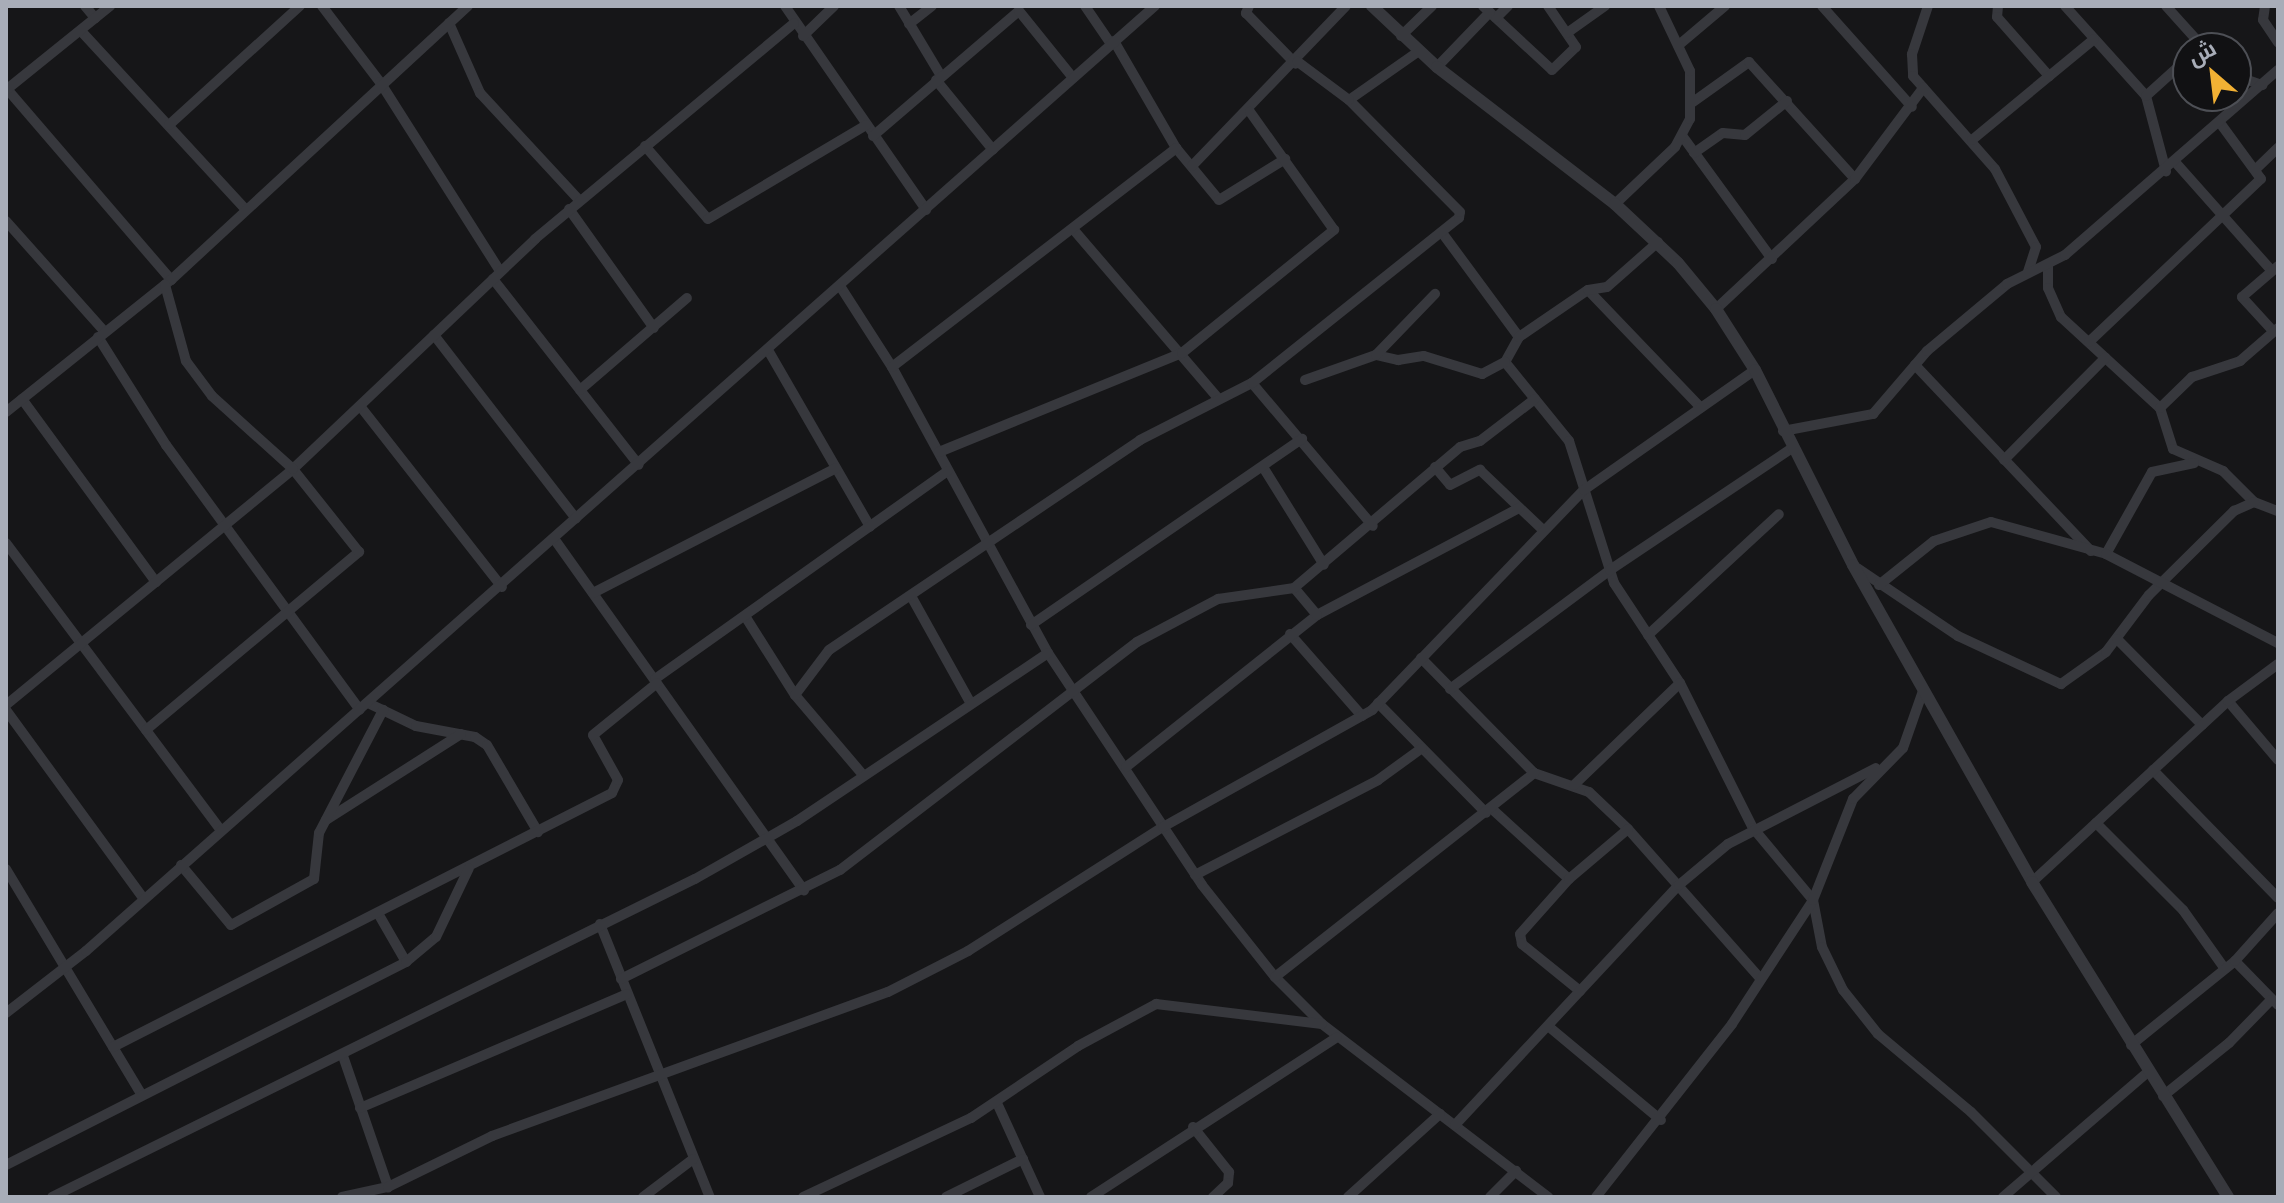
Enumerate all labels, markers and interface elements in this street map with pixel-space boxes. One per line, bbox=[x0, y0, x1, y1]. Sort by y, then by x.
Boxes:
north arrow bbox=[2172, 32, 2252, 112]
text: ش bbox=[2183, 34, 2220, 71]

